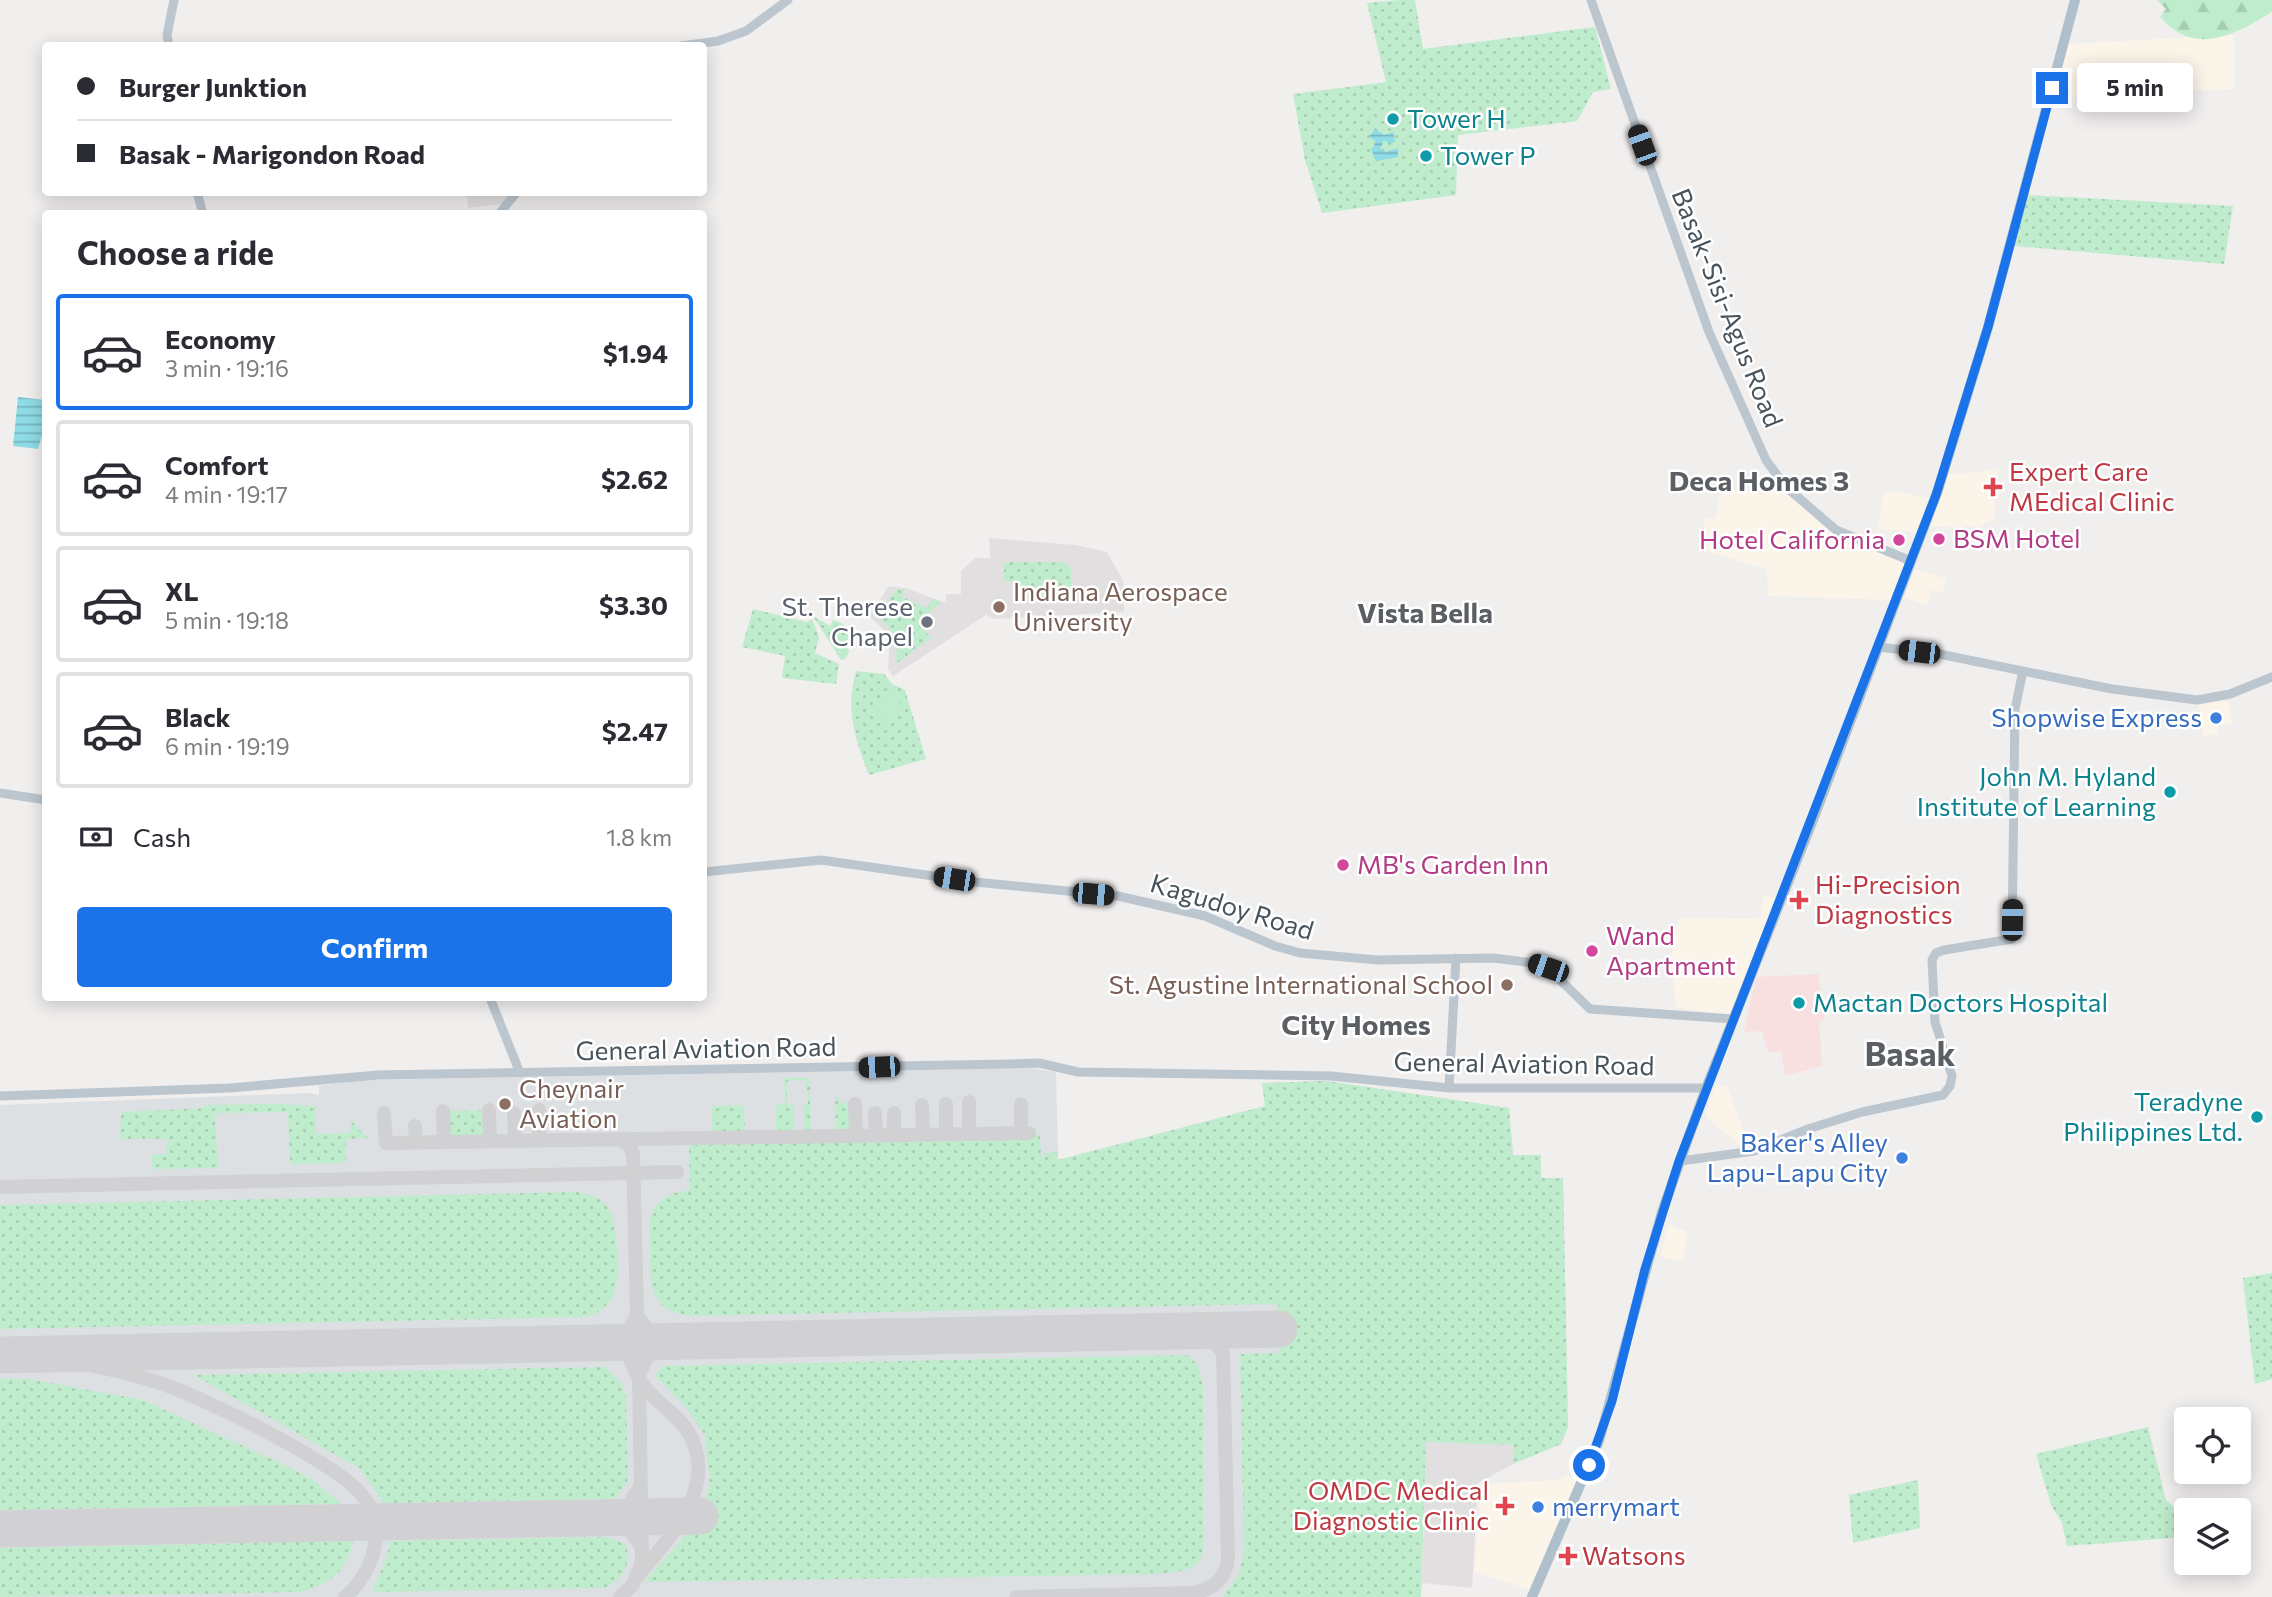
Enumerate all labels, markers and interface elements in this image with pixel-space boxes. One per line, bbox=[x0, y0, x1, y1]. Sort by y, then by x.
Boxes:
callout: 5 min bbox=[2076, 64, 2192, 112]
text: Burger Junktion bbox=[119, 71, 307, 102]
route end bbox=[2036, 72, 2068, 104]
text: 5 min bbox=[2106, 73, 2164, 101]
place label: Tower H bbox=[1407, 102, 1506, 133]
marker: Tower H bbox=[1385, 111, 1401, 127]
car bbox=[1625, 122, 1660, 168]
text: Basak - Marigondon Road bbox=[119, 138, 425, 169]
place label: Tower P bbox=[1440, 139, 1535, 170]
marker: Tower P bbox=[1418, 148, 1434, 164]
street label: Basak-Sisi-Agus Road bbox=[1666, 184, 1790, 431]
text: Choose a ride bbox=[77, 232, 274, 272]
icon: car bbox=[81, 321, 144, 384]
text: Economy bbox=[165, 323, 276, 354]
text: $1.94 bbox=[603, 337, 668, 368]
text: 3 min · 19:16 bbox=[165, 354, 289, 382]
icon: car bbox=[81, 447, 144, 510]
text: Comfort bbox=[165, 449, 268, 480]
place label: Expert Care MEdical Clinic bbox=[2009, 455, 2175, 516]
text: $2.62 bbox=[601, 463, 668, 494]
district label: Deca Homes 3 bbox=[1669, 463, 1849, 497]
marker: Expert Care MEdical Clinic bbox=[1983, 477, 2003, 497]
text: 4 min · 19:17 bbox=[165, 480, 288, 508]
place label: BSM Hotel bbox=[1953, 522, 2081, 553]
place label: Hotel California bbox=[1699, 523, 1885, 554]
marker: BSM Hotel bbox=[1931, 531, 1947, 547]
marker: Hotel California bbox=[1891, 532, 1907, 548]
icon: car bbox=[81, 573, 144, 636]
text: XL bbox=[165, 575, 199, 606]
place label: Indiana Aerospace University bbox=[1013, 575, 1228, 636]
text: $3.30 bbox=[599, 589, 668, 620]
place label: St. Therese Chapel bbox=[782, 590, 913, 651]
district label: Vista Bella bbox=[1357, 595, 1493, 629]
marker: Indiana Aerospace University bbox=[991, 599, 1007, 615]
text: 5 min · 19:18 bbox=[165, 606, 289, 634]
marker: St. Therese Chapel bbox=[919, 614, 935, 630]
car bbox=[1897, 639, 1942, 665]
icon: car bbox=[81, 699, 144, 762]
text: Black bbox=[165, 701, 231, 732]
place label: Shopwise Express bbox=[1991, 701, 2202, 732]
marker: Shopwise Express bbox=[2208, 710, 2224, 726]
text: $2.47 bbox=[602, 715, 668, 746]
text: 6 min · 19:19 bbox=[165, 732, 290, 760]
place label: John M. Hyland Institute of Learning bbox=[1917, 760, 2156, 821]
marker: John M. Hyland Institute of Learning bbox=[2162, 784, 2178, 800]
icon: cash bbox=[77, 818, 115, 856]
text: Cash bbox=[133, 821, 191, 852]
text: 1.8 km bbox=[606, 823, 672, 851]
place label: MB's Garden Inn bbox=[1357, 848, 1549, 879]
marker: MB's Garden Inn bbox=[1335, 857, 1351, 873]
car bbox=[932, 865, 977, 893]
street label: Kagudoy Road bbox=[1147, 866, 1318, 945]
place label: Hi-Precision Diagnostics bbox=[1815, 868, 1961, 929]
car bbox=[1072, 882, 1115, 906]
marker: Hi-Precision Diagnostics bbox=[1789, 890, 1809, 910]
car bbox=[2002, 899, 2023, 941]
button: Confirm bbox=[77, 907, 672, 987]
place label: Wand Apartment bbox=[1606, 919, 1736, 980]
marker: Wand Apartment bbox=[1584, 943, 1600, 959]
car bbox=[1525, 951, 1572, 985]
place label: St. Agustine International School bbox=[1109, 968, 1493, 999]
marker: St. Agustine International School bbox=[1499, 977, 1515, 993]
place label: Mactan Doctors Hospital bbox=[1813, 986, 2108, 1017]
marker: Mactan Doctors Hospital bbox=[1791, 995, 1807, 1011]
district label: City Homes bbox=[1281, 1007, 1431, 1041]
street label: General Aviation Road bbox=[575, 1030, 837, 1065]
district label: Basak bbox=[1865, 1032, 1956, 1073]
street label: General Aviation Road bbox=[1393, 1045, 1655, 1080]
car bbox=[858, 1056, 901, 1078]
place label: Cheynair Aviation bbox=[519, 1072, 624, 1133]
place label: Teradyne Philippines Ltd. bbox=[2063, 1085, 2243, 1146]
marker: Cheynair Aviation bbox=[497, 1096, 513, 1112]
marker: Teradyne Philippines Ltd. bbox=[2249, 1109, 2265, 1125]
place label: Baker's Alley Lapu-Lapu City bbox=[1707, 1126, 1888, 1187]
marker: Baker's Alley Lapu-Lapu City bbox=[1894, 1150, 1910, 1166]
map controls bbox=[2174, 1407, 2251, 1575]
button: locate bbox=[2174, 1407, 2251, 1484]
route start bbox=[1573, 1449, 1605, 1481]
place label: OMDC Medical Diagnostic Clinic bbox=[1293, 1474, 1489, 1535]
place label: merrymart bbox=[1552, 1490, 1680, 1521]
marker: OMDC Medical Diagnostic Clinic bbox=[1495, 1496, 1515, 1516]
button: layers bbox=[2174, 1498, 2251, 1575]
marker: merrymart bbox=[1530, 1499, 1546, 1515]
place label: Watsons bbox=[1582, 1539, 1686, 1570]
marker: Watsons bbox=[1560, 1548, 1576, 1564]

